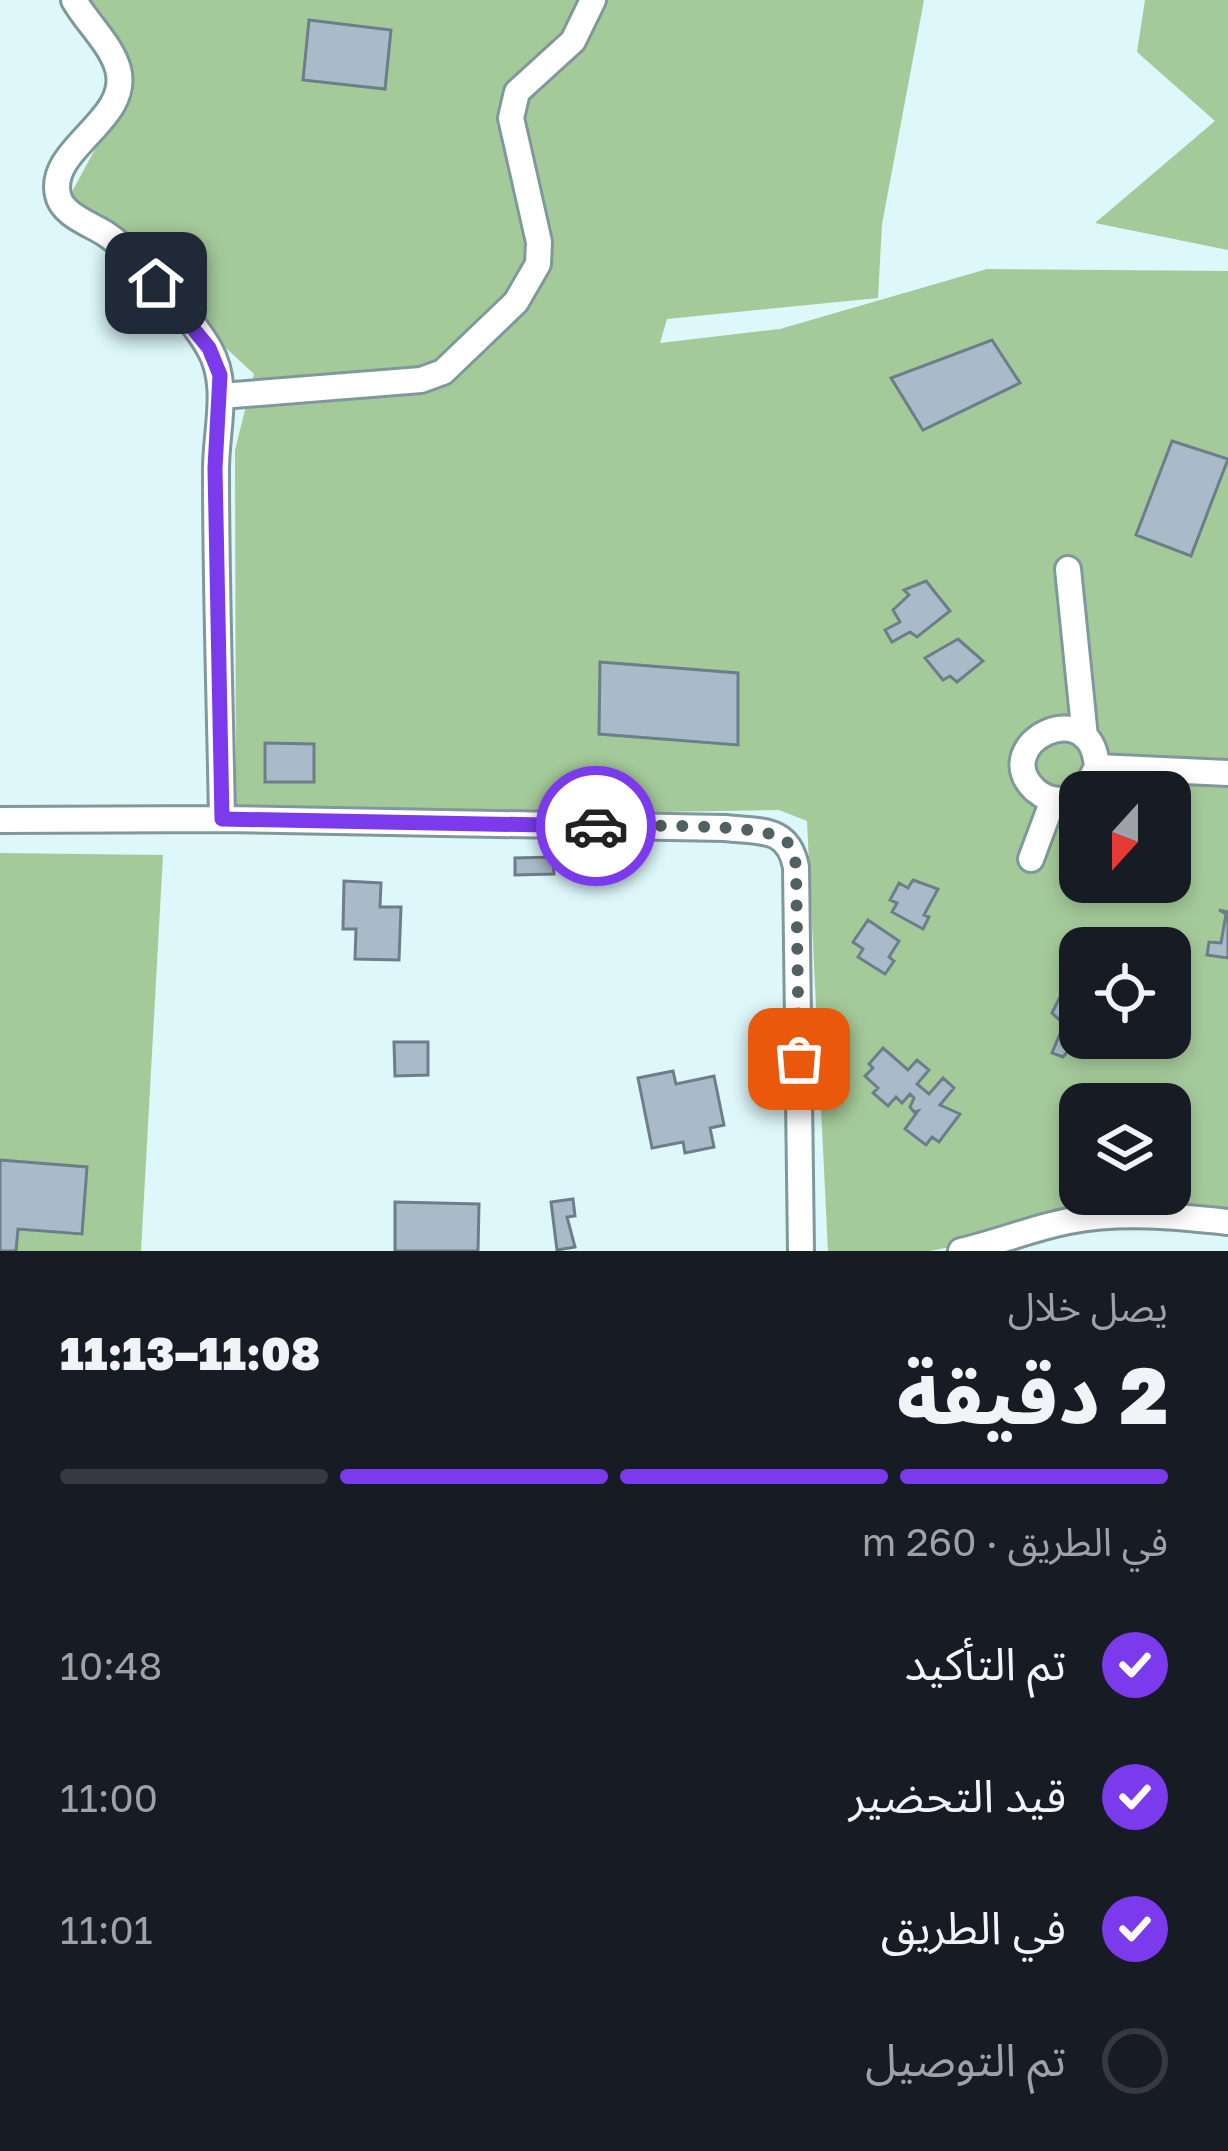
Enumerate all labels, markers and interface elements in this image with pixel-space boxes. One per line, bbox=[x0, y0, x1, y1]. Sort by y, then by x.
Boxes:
pin bbox=[105, 232, 207, 334]
icon: home bbox=[123, 250, 189, 316]
courier bbox=[536, 766, 656, 886]
north arrow bbox=[1059, 771, 1191, 903]
map controls bbox=[1059, 771, 1191, 1215]
icon: car bbox=[563, 793, 629, 859]
button: locate bbox=[1059, 927, 1191, 1059]
pin bbox=[748, 1008, 850, 1110]
icon: bag bbox=[766, 1026, 832, 1092]
button: layers bbox=[1059, 1083, 1191, 1215]
text: يصل خلال bbox=[1008, 1283, 1168, 1330]
text: 11:08–11:13 bbox=[60, 1326, 320, 1380]
text: 2 دقيقة bbox=[896, 1348, 1168, 1441]
text: في الطريق · 260 m bbox=[862, 1518, 1168, 1565]
icon: check bbox=[1102, 1632, 1168, 1698]
text: تم التأكيد bbox=[905, 1636, 1066, 1690]
text: 10:48 bbox=[60, 1642, 162, 1689]
icon: check bbox=[1102, 1764, 1168, 1830]
text: قيد التحضير bbox=[849, 1768, 1066, 1822]
text: 11:00 bbox=[60, 1774, 158, 1821]
icon: check bbox=[1102, 1896, 1168, 1962]
text: في الطريق bbox=[881, 1900, 1066, 1954]
text: 11:01 bbox=[60, 1906, 153, 1953]
text: تم التوصيل bbox=[865, 2032, 1066, 2086]

